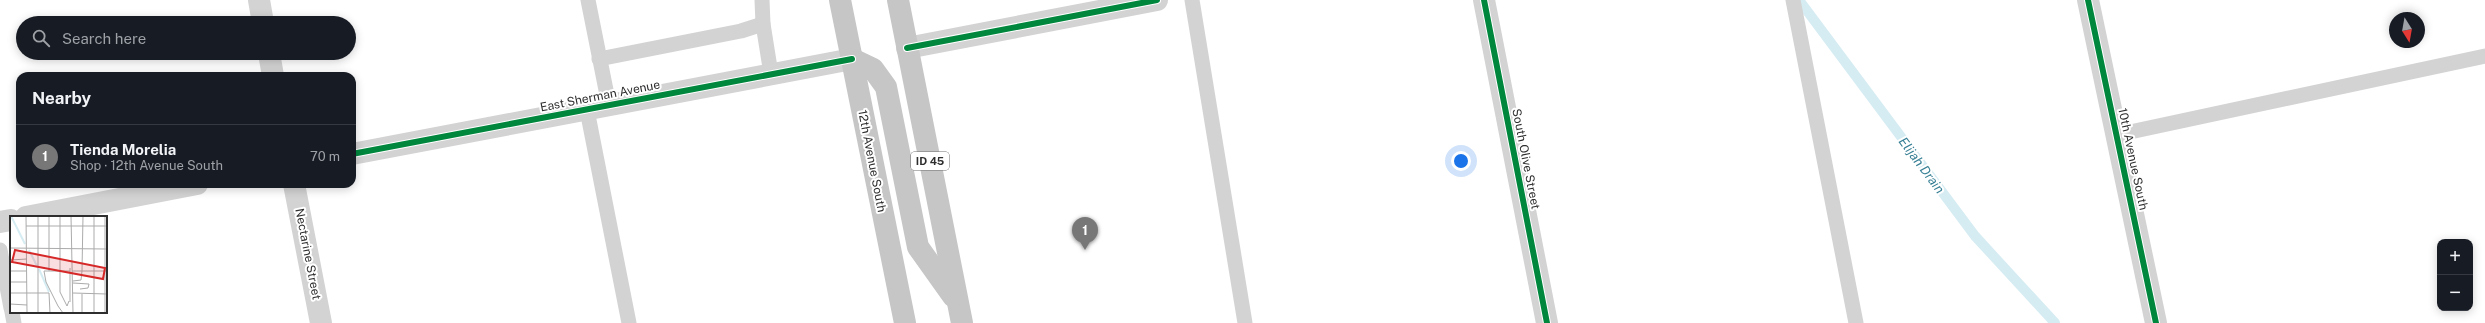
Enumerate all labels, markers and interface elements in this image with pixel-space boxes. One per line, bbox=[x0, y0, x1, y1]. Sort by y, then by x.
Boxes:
north arrow bbox=[2389, 12, 2425, 48]
search box bbox=[16, 16, 356, 60]
icon: search bbox=[30, 27, 52, 49]
text: Search here bbox=[62, 30, 146, 47]
street label: East Sherman Avenue bbox=[539, 77, 661, 115]
text: Nearby bbox=[32, 88, 91, 108]
street label: 10th Avenue South bbox=[2115, 107, 2151, 211]
street label: South Olive Street bbox=[1509, 108, 1543, 211]
street label: 12th Avenue South bbox=[855, 109, 889, 213]
water label: Elijah Drain bbox=[1896, 134, 1948, 196]
text: Tienda Morelia bbox=[70, 141, 176, 158]
text: 1 bbox=[42, 149, 48, 164]
text: 70 m bbox=[310, 149, 340, 164]
your location bbox=[1451, 151, 1471, 171]
road number: ID 45 bbox=[911, 152, 949, 170]
text: Shop · 12th Avenue South bbox=[70, 158, 223, 173]
street label: Nectarine Street bbox=[292, 207, 324, 301]
inset map bbox=[10, 216, 107, 313]
pin: 1 bbox=[1072, 217, 1098, 250]
map controls bbox=[2437, 239, 2473, 311]
button: + bbox=[2437, 239, 2473, 275]
button: − bbox=[2437, 275, 2473, 311]

